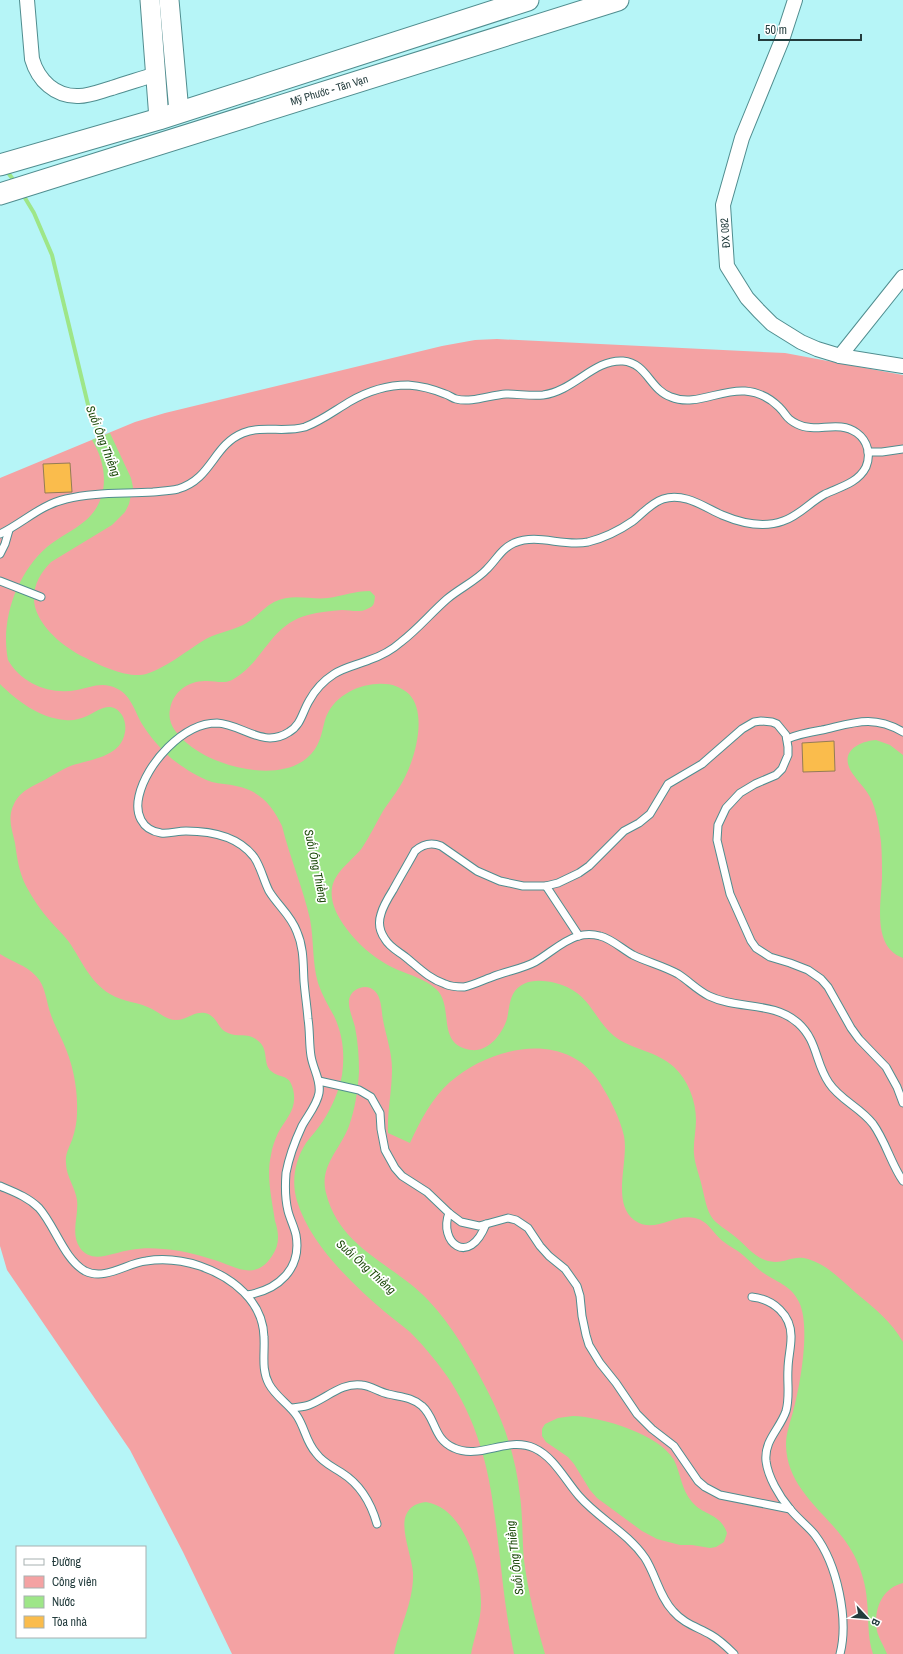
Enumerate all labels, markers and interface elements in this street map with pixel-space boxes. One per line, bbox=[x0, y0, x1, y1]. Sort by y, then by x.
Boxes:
scale bar bbox=[759, 16, 861, 42]
text: 50 m bbox=[765, 22, 787, 38]
street label: Mỹ Phước - Tân Vạn bbox=[288, 72, 370, 108]
street label: ĐX 082 bbox=[717, 218, 733, 248]
water label: Suối Ông Thiềng bbox=[82, 403, 124, 479]
water label: Suối Ông Thiềng bbox=[300, 828, 332, 905]
water label: Suối Ông Thiềng bbox=[333, 1236, 400, 1298]
water label: Suối Ông Thiềng bbox=[502, 1519, 527, 1596]
legend bbox=[16, 1546, 146, 1638]
text: Đường bbox=[52, 1554, 82, 1570]
text: Công viên bbox=[52, 1574, 97, 1590]
text: Nước bbox=[52, 1594, 75, 1610]
north arrow bbox=[847, 1598, 887, 1638]
text: Tòa nhà bbox=[52, 1614, 88, 1630]
text: B bbox=[868, 1616, 884, 1629]

